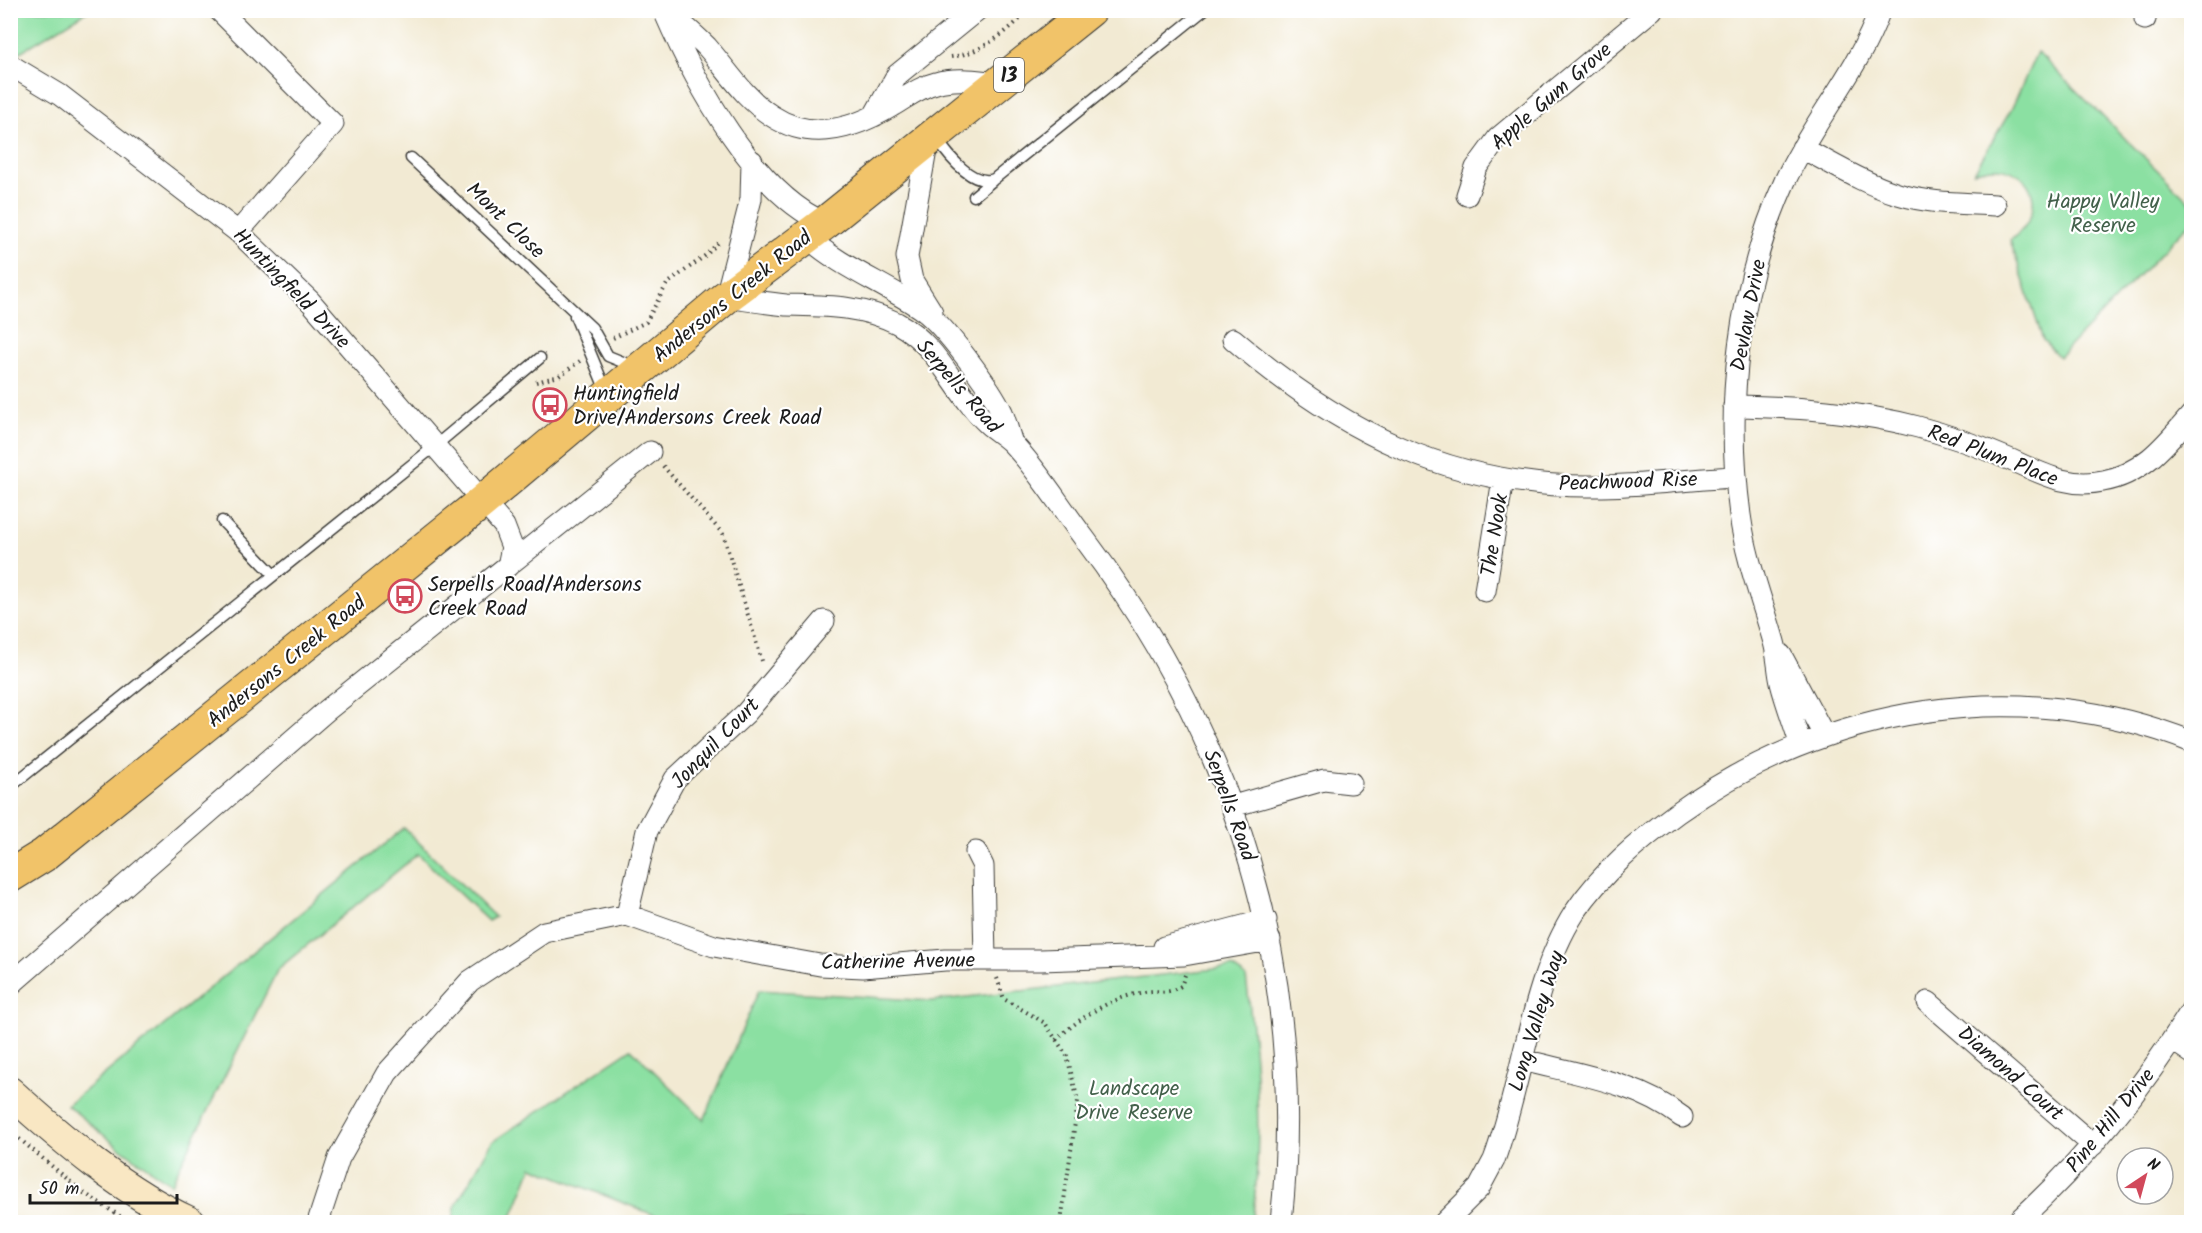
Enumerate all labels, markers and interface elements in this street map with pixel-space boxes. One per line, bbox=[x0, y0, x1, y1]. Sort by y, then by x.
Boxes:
street label: Apple Gum Grove bbox=[1484, 35, 1620, 159]
road number: 13 bbox=[994, 58, 1024, 92]
street label: Mont Close bbox=[458, 175, 553, 268]
park label: Happy Valley Reserve bbox=[2047, 186, 2160, 243]
street label: Huntingfield Drive bbox=[224, 221, 358, 358]
street label: Andersons Creek Road bbox=[646, 222, 820, 372]
street label: Devlaw Drive bbox=[1722, 256, 1777, 374]
street label: Serpells Road bbox=[907, 332, 1009, 442]
place label: Huntingfield Drive/Andersons Creek Road bbox=[573, 378, 821, 435]
bus stop icon: Huntingfield Drive/Andersons Creek Road bbox=[532, 387, 568, 423]
street label: Red Plum Place bbox=[1922, 416, 2063, 497]
street label: Peachwood Rise bbox=[1558, 464, 1699, 501]
street label: The Nook bbox=[1473, 491, 1518, 579]
place label: Serpells Road/Andersons Creek Road bbox=[428, 569, 642, 626]
bus stop icon: Serpells Road/Andersons Creek Road bbox=[387, 578, 423, 614]
street label: Andersons Creek Road bbox=[200, 587, 374, 737]
street label: Jonquil Court bbox=[664, 690, 769, 797]
street label: Serpells Road bbox=[1193, 745, 1264, 867]
street label: Catherine Avenue bbox=[821, 945, 976, 980]
street label: Long Valley Way bbox=[1500, 947, 1575, 1096]
street label: Diamond Court bbox=[1949, 1018, 2071, 1130]
street label: Pine Hill Drive bbox=[2058, 1061, 2164, 1181]
park label: Landscape Drive Reserve bbox=[1075, 1073, 1193, 1130]
north arrow bbox=[2115, 1146, 2175, 1206]
text: N bbox=[2141, 1152, 2164, 1178]
scale bar bbox=[30, 1167, 177, 1205]
text: 50 m bbox=[39, 1175, 79, 1204]

